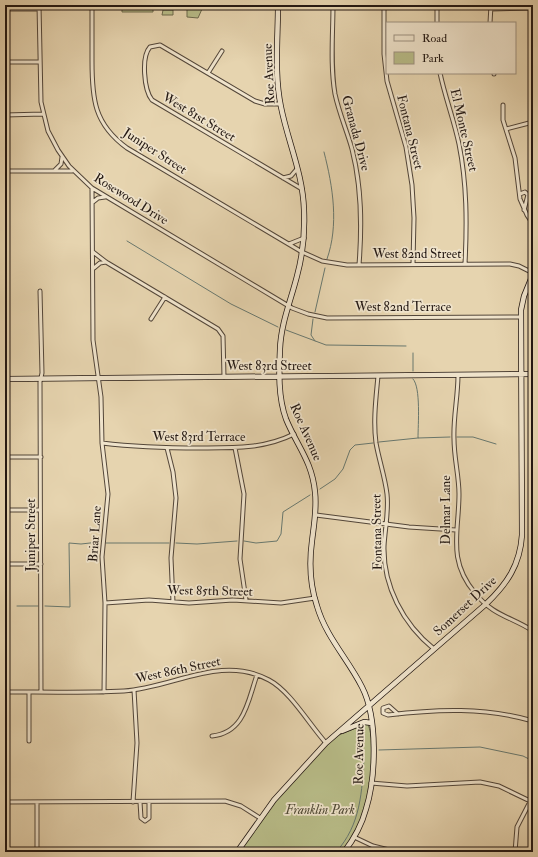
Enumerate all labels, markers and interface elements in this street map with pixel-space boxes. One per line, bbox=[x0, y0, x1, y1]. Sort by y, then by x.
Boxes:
legend bbox=[386, 22, 516, 74]
text: Road bbox=[422, 31, 447, 46]
street label: Roe Avenue bbox=[259, 42, 279, 105]
text: Park bbox=[422, 51, 444, 66]
street label: El Monte Street bbox=[447, 87, 481, 173]
street label: West 81st Street bbox=[159, 88, 238, 145]
street label: Fontana Street bbox=[393, 93, 427, 171]
street label: Granada Drive bbox=[338, 94, 374, 173]
street label: Juniper Street bbox=[119, 124, 190, 178]
street label: Rosewood Drive bbox=[91, 170, 172, 229]
street label: West 82nd Street bbox=[372, 246, 461, 262]
street label: West 82nd Terrace bbox=[354, 299, 452, 315]
street label: West 83rd Street bbox=[225, 358, 312, 374]
street label: Roe Avenue bbox=[286, 401, 326, 464]
street label: West 83rd Terrace bbox=[151, 429, 246, 445]
street label: Delmar Lane bbox=[438, 475, 454, 545]
street label: Fontana Street bbox=[368, 494, 386, 570]
street label: Juniper Street bbox=[23, 499, 40, 572]
street label: Briar Lane bbox=[85, 505, 105, 563]
street label: Somerset Drive bbox=[430, 572, 500, 639]
street label: West 85th Street bbox=[166, 582, 253, 600]
street label: West 86th Street bbox=[133, 653, 222, 687]
street label: Roe Avenue bbox=[350, 723, 368, 785]
park label: Franklin Park bbox=[284, 802, 355, 818]

